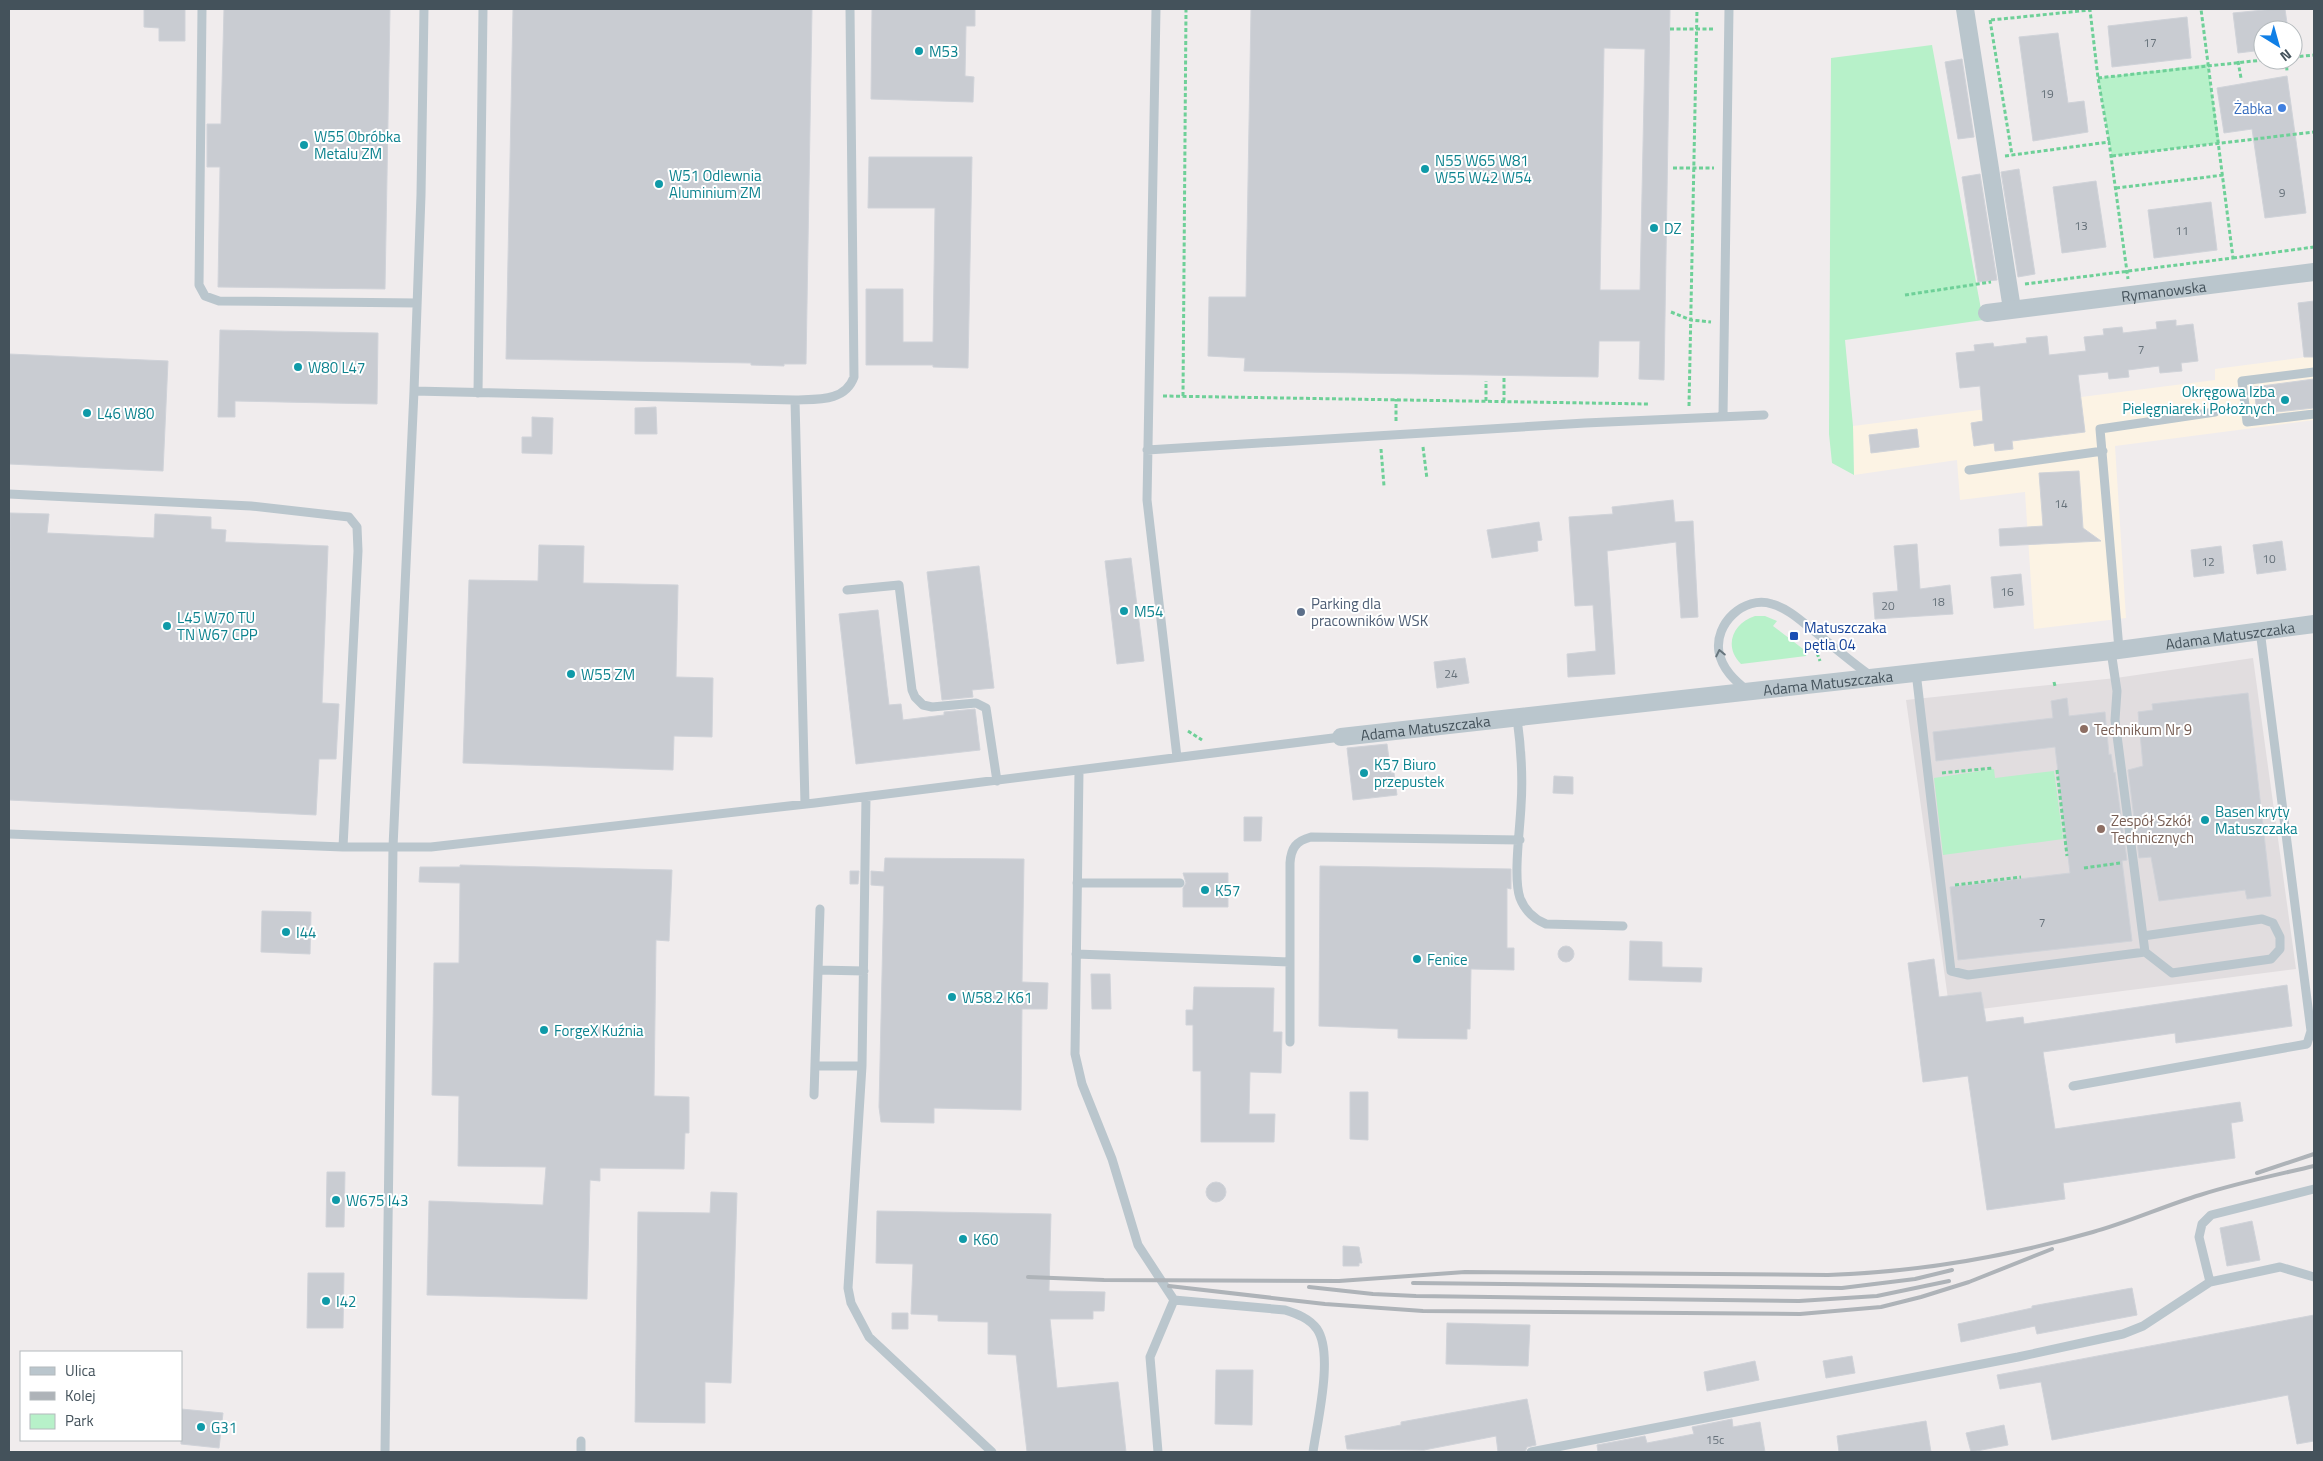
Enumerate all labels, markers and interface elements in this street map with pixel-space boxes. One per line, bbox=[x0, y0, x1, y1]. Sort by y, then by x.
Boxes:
north arrow bbox=[2253, 20, 2303, 70]
house number: 17 bbox=[2143, 33, 2157, 52]
place label: M53 bbox=[929, 40, 958, 63]
text: N bbox=[2276, 44, 2296, 67]
marker: M53 bbox=[913, 45, 925, 57]
house number: 19 bbox=[2040, 84, 2054, 103]
place label: Żabka bbox=[2234, 97, 2272, 120]
marker: Żabka bbox=[2276, 102, 2288, 114]
place label: W55 Obróbka Metalu ZM bbox=[314, 125, 401, 165]
marker: W55 Obróbka Metalu ZM bbox=[298, 139, 310, 151]
place label: N55 W65 W81 W55 W42 W54 bbox=[1435, 149, 1532, 189]
marker: N55 W65 W81 W55 W42 W54 bbox=[1419, 163, 1431, 175]
place label: W51 Odlewnia Aluminium ZM bbox=[669, 164, 762, 204]
marker: W51 Odlewnia Aluminium ZM bbox=[653, 178, 665, 190]
house number: 9 bbox=[2279, 183, 2286, 202]
house number: 13 bbox=[2074, 216, 2088, 235]
place label: DZ bbox=[1664, 217, 1682, 240]
house number: 11 bbox=[2175, 221, 2189, 240]
marker: DZ bbox=[1648, 222, 1660, 234]
street label: Rymanowska bbox=[2120, 274, 2208, 308]
house number: 7 bbox=[2138, 340, 2144, 359]
place label: W80 L47 bbox=[308, 356, 365, 379]
marker: W80 L47 bbox=[292, 361, 304, 373]
place label: Okręgowa Izba Pielęgniarek i Położnych bbox=[2122, 380, 2275, 420]
marker: Okręgowa Izba Pielęgniarek i Położnych bbox=[2279, 394, 2291, 406]
place label: L46 W80 bbox=[97, 402, 154, 425]
marker: L46 W80 bbox=[81, 407, 93, 419]
house number: 14 bbox=[2054, 494, 2068, 513]
house number: 10 bbox=[2262, 549, 2276, 568]
house number: 12 bbox=[2201, 552, 2215, 571]
house number: 16 bbox=[2000, 582, 2014, 601]
place label: Parking dla pracowników WSK bbox=[1311, 592, 1429, 632]
house number: 18 bbox=[1931, 592, 1945, 611]
house number: 20 bbox=[1881, 596, 1895, 615]
place label: M54 bbox=[1134, 600, 1163, 623]
marker: M54 bbox=[1118, 605, 1130, 617]
place label: L45 W70 TU TN W67 CPP bbox=[177, 606, 258, 646]
marker: Parking dla pracowników WSK bbox=[1295, 606, 1307, 618]
street label: Adama Matuszczaka bbox=[2164, 615, 2297, 655]
place label: Matuszczaka pętla 04 bbox=[1804, 616, 1887, 656]
marker: L45 W70 TU TN W67 CPP bbox=[161, 620, 173, 632]
marker: Matuszczaka pętla 04 bbox=[1788, 630, 1800, 642]
one-way arrow bbox=[1716, 649, 1726, 658]
place label: W55 ZM bbox=[581, 663, 635, 686]
house number: 24 bbox=[1444, 664, 1458, 683]
street label: Adama Matuszczaka bbox=[1762, 664, 1895, 701]
marker: W55 ZM bbox=[565, 668, 577, 680]
street label: Adama Matuszczaka bbox=[1359, 709, 1492, 746]
place label: Technikum Nr 9 bbox=[2094, 718, 2192, 741]
marker: Technikum Nr 9 bbox=[2078, 723, 2090, 735]
place label: K57 Biuro przepustek bbox=[1374, 753, 1444, 793]
marker: K57 Biuro przepustek bbox=[1358, 767, 1370, 779]
place label: Basen kryty Matuszczaka bbox=[2215, 800, 2298, 840]
place label: Zespół Szkół Technicznych bbox=[2111, 809, 2194, 849]
marker: Basen kryty Matuszczaka bbox=[2199, 814, 2211, 826]
marker: Zespół Szkół Technicznych bbox=[2095, 823, 2107, 835]
place label: K57 bbox=[1215, 879, 1240, 902]
marker: K57 bbox=[1199, 884, 1211, 896]
house number: 7 bbox=[2039, 913, 2045, 932]
place label: I44 bbox=[296, 921, 317, 944]
marker: I44 bbox=[280, 926, 292, 938]
place label: Fenice bbox=[1427, 948, 1468, 971]
marker: Fenice bbox=[1411, 953, 1423, 965]
place label: W58.2 K61 bbox=[962, 986, 1032, 1009]
marker: W58.2 K61 bbox=[946, 991, 958, 1003]
place label: ForgeX Kuźnia bbox=[554, 1019, 644, 1042]
marker: ForgeX Kuźnia bbox=[538, 1024, 550, 1036]
place label: W675 I43 bbox=[346, 1189, 408, 1212]
marker: W675 I43 bbox=[330, 1194, 342, 1206]
place label: K60 bbox=[973, 1228, 998, 1251]
marker: K60 bbox=[957, 1233, 969, 1245]
place label: I42 bbox=[336, 1290, 357, 1313]
marker: I42 bbox=[320, 1295, 332, 1307]
legend bbox=[20, 1351, 182, 1441]
text: Ulica bbox=[65, 1359, 96, 1382]
text: Kolej bbox=[65, 1384, 96, 1407]
text: Park bbox=[65, 1409, 94, 1432]
place label: G31 bbox=[211, 1416, 237, 1439]
marker: G31 bbox=[195, 1421, 207, 1433]
house number: 15c bbox=[1706, 1430, 1724, 1449]

